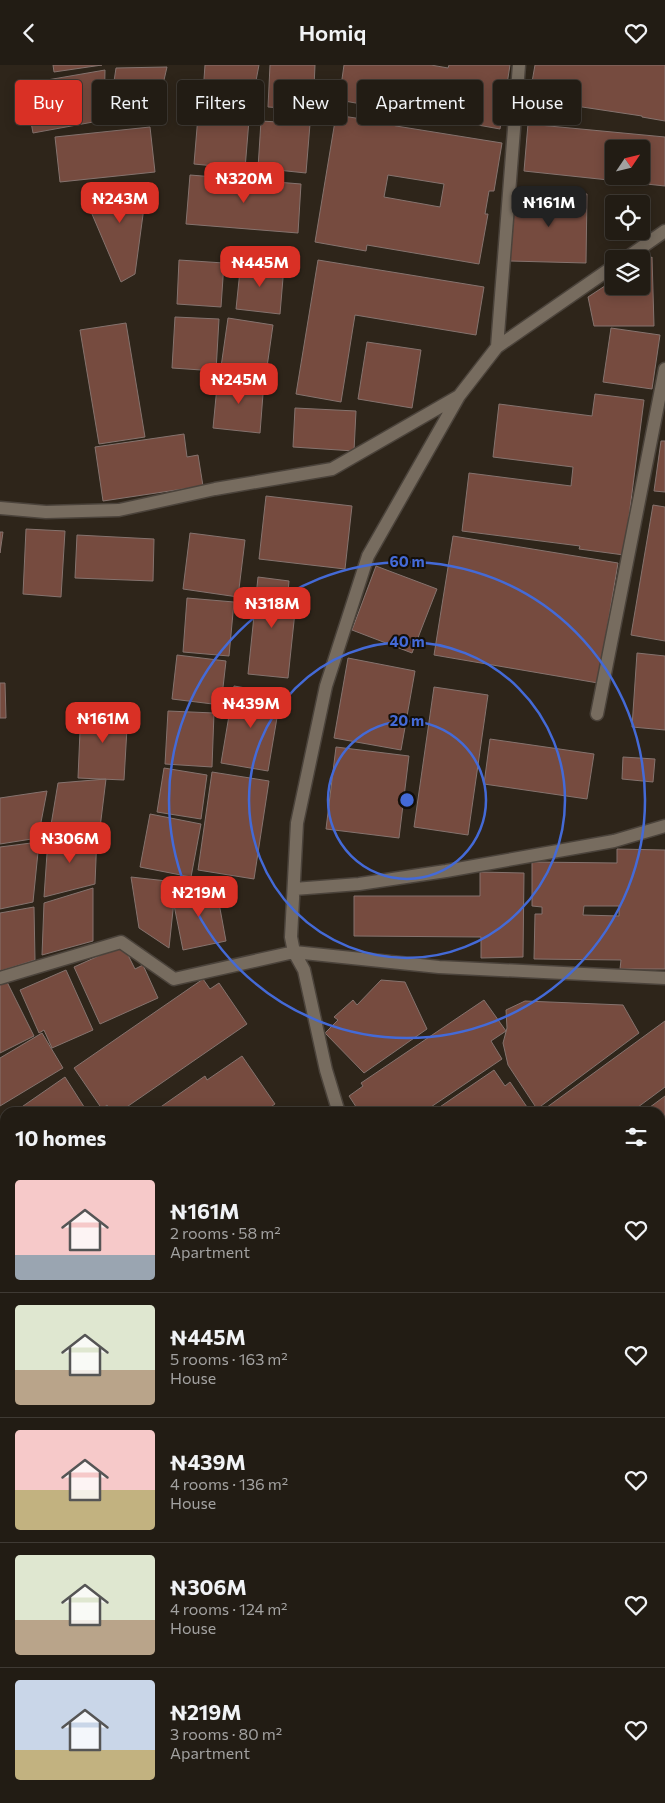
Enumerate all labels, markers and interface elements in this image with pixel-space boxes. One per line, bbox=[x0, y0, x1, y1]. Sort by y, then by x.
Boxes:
icon: back bbox=[15, 19, 43, 47]
text: Homiq bbox=[299, 19, 366, 46]
icon: heart bbox=[622, 19, 650, 47]
chip: Buy bbox=[15, 80, 82, 125]
chip: Rent bbox=[92, 80, 167, 125]
chip: Filters bbox=[177, 80, 264, 125]
chip: New bbox=[274, 80, 347, 125]
chip: Apartment bbox=[357, 80, 483, 125]
chip: House bbox=[493, 80, 581, 125]
north arrow bbox=[605, 140, 650, 185]
map controls bbox=[605, 140, 650, 295]
pin: ₦320M bbox=[209, 161, 279, 204]
text: ₦320M bbox=[215, 168, 273, 187]
pin: ₦243M bbox=[85, 181, 155, 224]
pin: ₦161M bbox=[514, 185, 584, 228]
text: ₦243M bbox=[92, 188, 148, 207]
text: ₦161M bbox=[522, 192, 576, 211]
button: locate bbox=[605, 195, 650, 240]
pin: ₦445M bbox=[225, 245, 295, 288]
button: layers bbox=[605, 250, 650, 295]
text: ₦445M bbox=[231, 252, 289, 271]
pin: ₦245M bbox=[204, 363, 274, 405]
text: ₦245M bbox=[211, 369, 267, 388]
text: 60 m bbox=[389, 552, 425, 570]
pin: ₦318M bbox=[237, 587, 307, 629]
text: ₦318M bbox=[244, 593, 300, 612]
text: 40 m bbox=[389, 632, 425, 650]
pin: ₦439M bbox=[216, 687, 286, 729]
text: ₦439M bbox=[222, 693, 280, 712]
pin: ₦161M bbox=[68, 701, 138, 744]
text: ₦161M bbox=[76, 708, 130, 727]
text: 20 m bbox=[390, 711, 424, 729]
centre of rings bbox=[398, 791, 416, 809]
pin: ₦306M bbox=[35, 821, 105, 864]
text: ₦306M bbox=[41, 828, 99, 847]
pin: ₦219M bbox=[164, 875, 234, 918]
text: ₦219M bbox=[172, 882, 226, 901]
icon: filters bbox=[622, 1123, 650, 1151]
text: 10 homes bbox=[15, 1125, 106, 1150]
text: ₦161M bbox=[170, 1198, 240, 1223]
icon: home bbox=[55, 1200, 115, 1260]
icon: heart bbox=[622, 1216, 650, 1244]
text: 2 rooms · 58 m² bbox=[170, 1223, 281, 1242]
text: Apartment bbox=[170, 1242, 250, 1261]
text: ₦445M bbox=[170, 1324, 246, 1349]
icon: home bbox=[55, 1325, 115, 1385]
icon: heart bbox=[622, 1341, 650, 1369]
text: 5 rooms · 163 m² bbox=[170, 1349, 288, 1368]
text: House bbox=[170, 1368, 216, 1387]
text: ₦439M bbox=[170, 1449, 246, 1474]
icon: home bbox=[55, 1450, 115, 1510]
icon: heart bbox=[622, 1466, 650, 1494]
text: 4 rooms · 136 m² bbox=[170, 1474, 288, 1493]
text: House bbox=[170, 1493, 216, 1512]
text: ₦306M bbox=[170, 1574, 247, 1599]
icon: home bbox=[55, 1575, 115, 1635]
icon: heart bbox=[622, 1591, 650, 1619]
text: 4 rooms · 124 m² bbox=[170, 1599, 288, 1618]
text: House bbox=[170, 1618, 216, 1637]
text: ₦219M bbox=[170, 1699, 242, 1724]
icon: home bbox=[55, 1700, 115, 1760]
icon: heart bbox=[622, 1716, 650, 1744]
text: 3 rooms · 80 m² bbox=[170, 1724, 282, 1743]
text: Apartment bbox=[170, 1743, 250, 1762]

